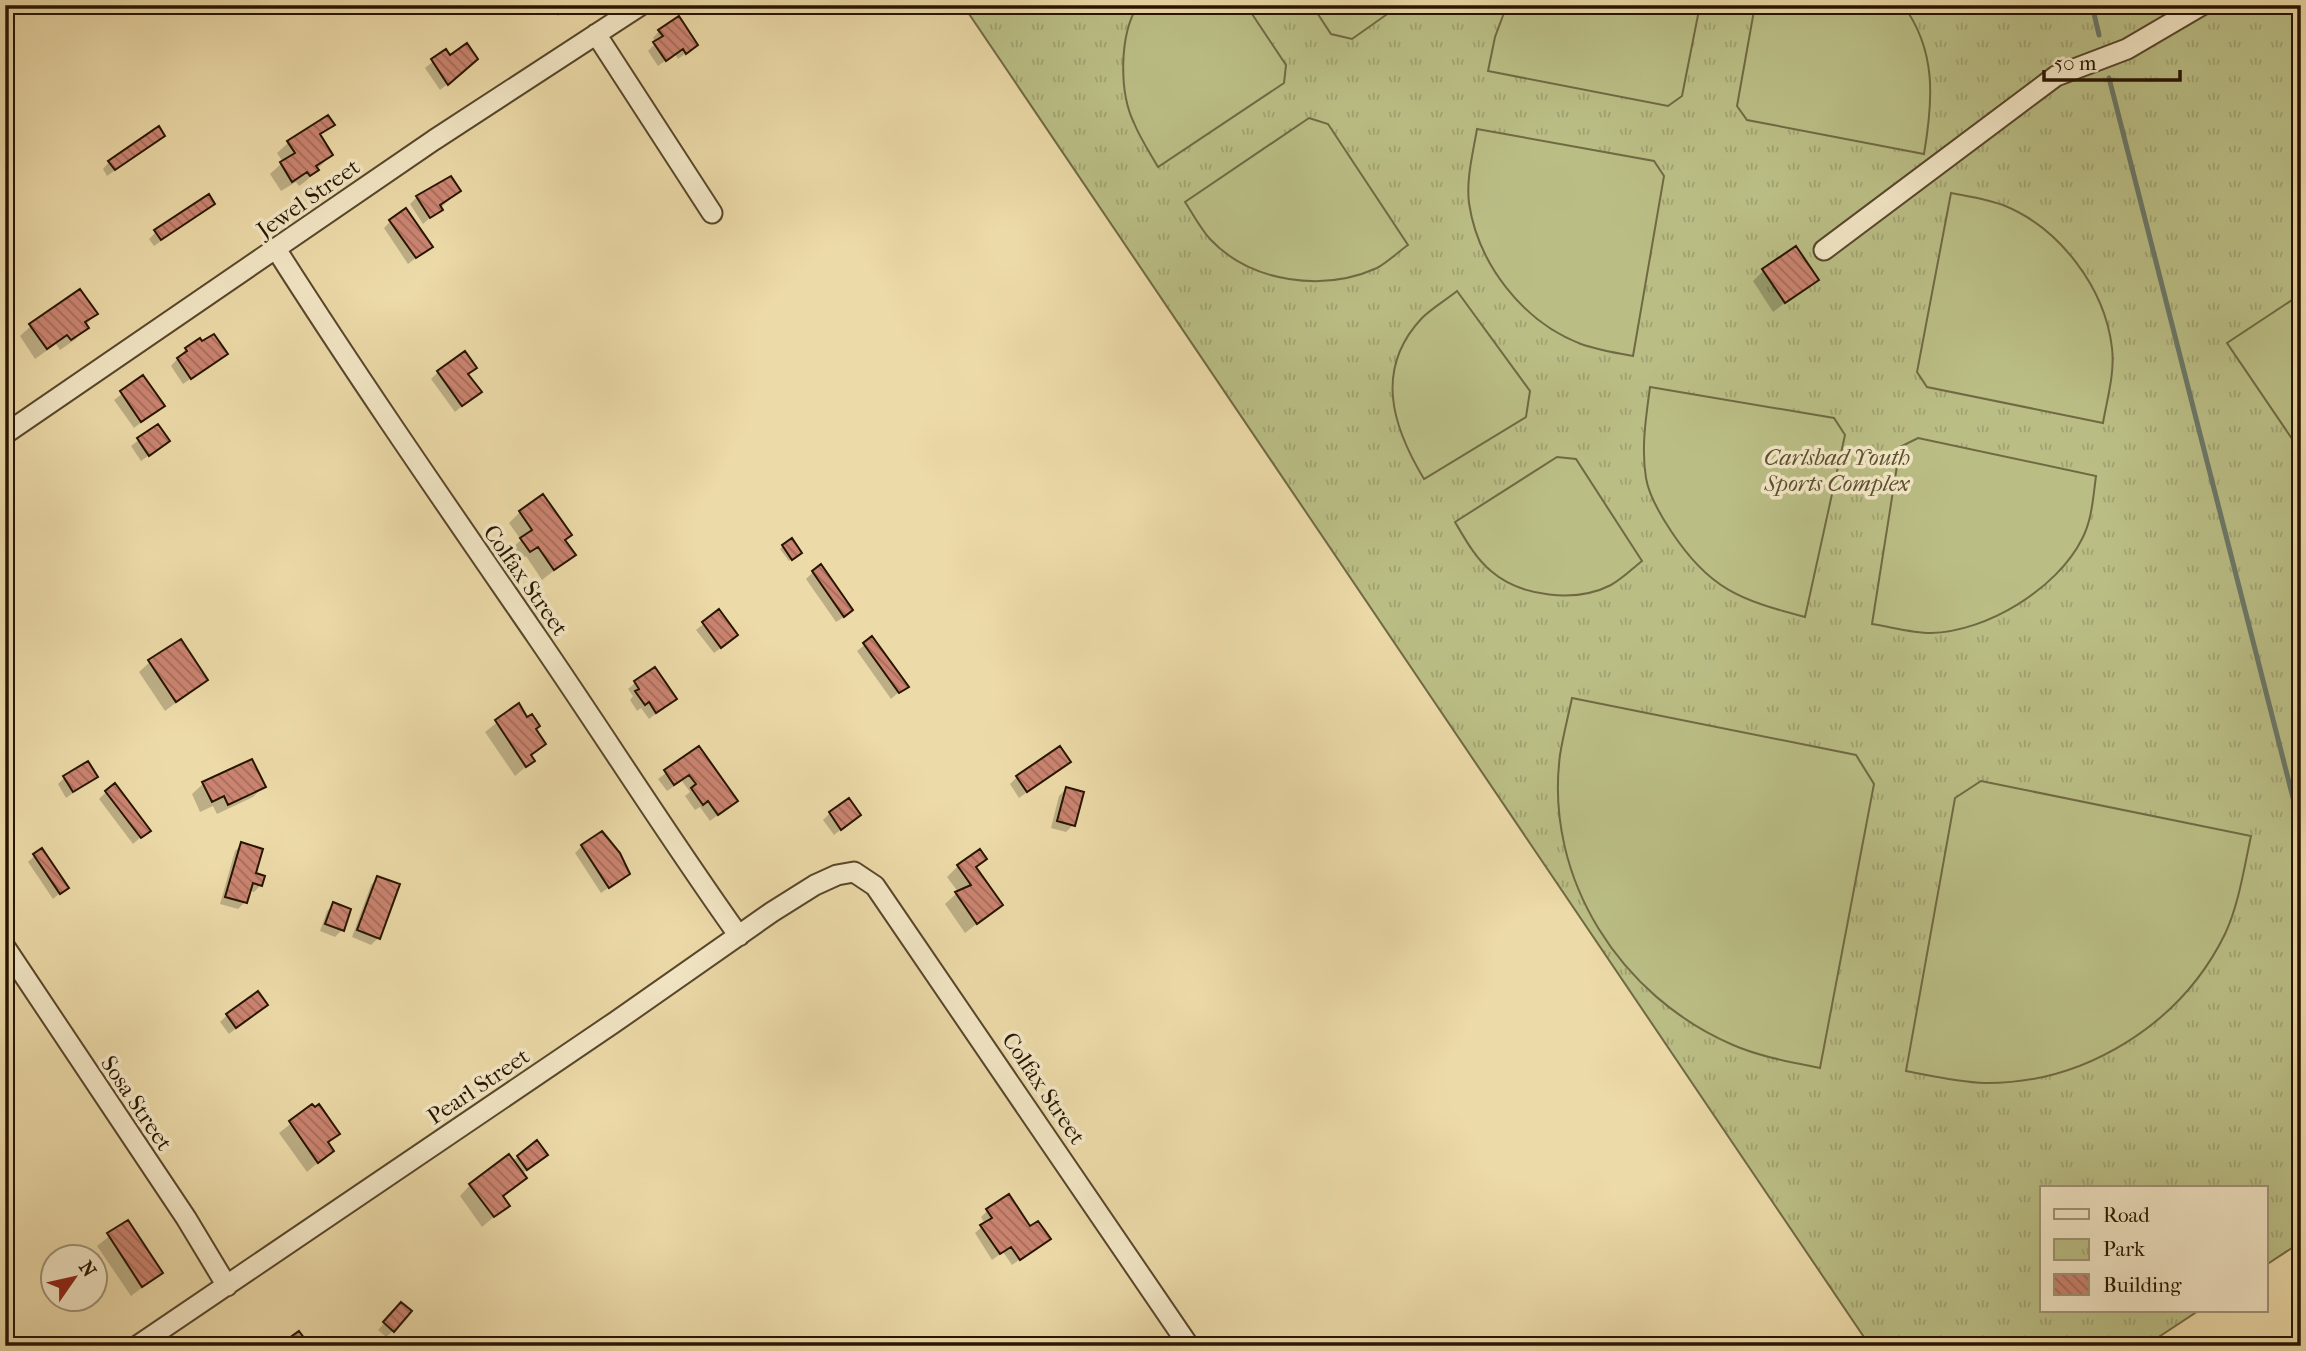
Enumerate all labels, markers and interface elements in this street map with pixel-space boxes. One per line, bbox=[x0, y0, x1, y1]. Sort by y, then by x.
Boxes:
scale bar bbox=[2044, 38, 2180, 82]
text: 50 m bbox=[2054, 51, 2097, 75]
street label: Jewel Street bbox=[250, 153, 365, 245]
park label: Carlsbad Youth Sports Complex bbox=[1764, 444, 1910, 497]
street label: Colfax Street bbox=[477, 520, 574, 641]
street label: Colfax Street bbox=[996, 1027, 1091, 1149]
street label: Pearl Street bbox=[422, 1043, 534, 1130]
street label: Sosa Street bbox=[95, 1051, 178, 1156]
legend bbox=[2040, 1186, 2268, 1312]
text: Road bbox=[2103, 1203, 2150, 1227]
text: Park bbox=[2103, 1237, 2145, 1261]
north arrow bbox=[38, 1242, 108, 1312]
text: N bbox=[74, 1257, 101, 1282]
text: Building bbox=[2103, 1273, 2182, 1297]

